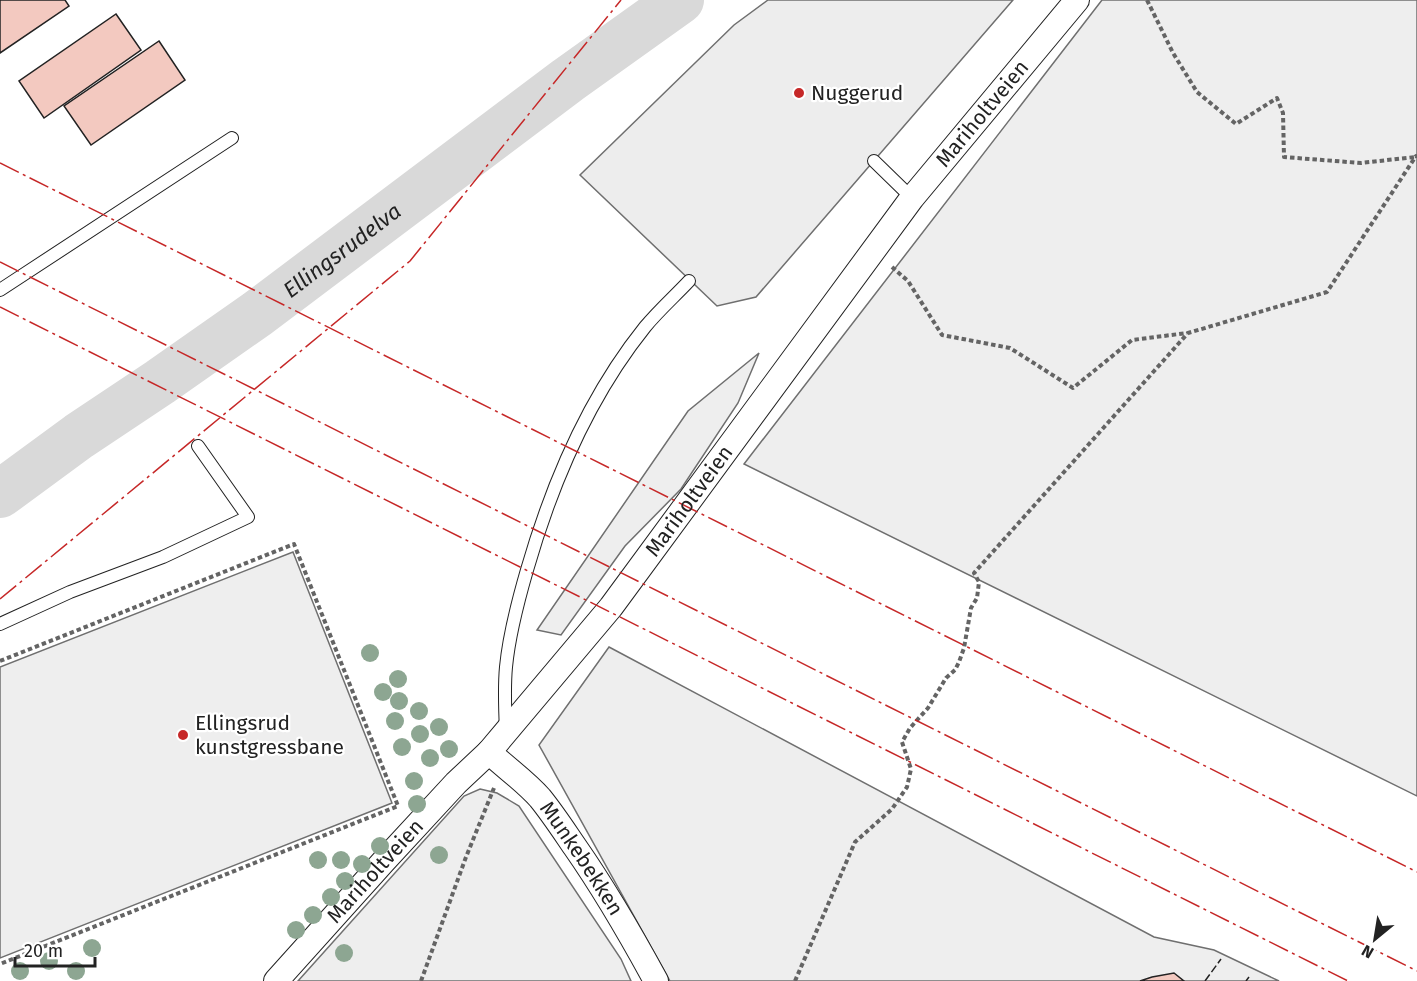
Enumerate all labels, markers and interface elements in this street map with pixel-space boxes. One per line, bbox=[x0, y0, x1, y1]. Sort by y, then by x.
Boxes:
street label: Mariholtveien bbox=[930, 55, 1034, 172]
place label: Nuggerud bbox=[811, 80, 903, 106]
marker: Nuggerud bbox=[792, 86, 806, 100]
water label: Ellingsrudelva bbox=[278, 197, 406, 303]
street label: Mariholtveien bbox=[640, 440, 738, 562]
place label: Ellingsrud kunstgressbane bbox=[195, 710, 344, 760]
marker: Ellingsrud kunstgressbane bbox=[176, 728, 190, 742]
street label: Munkebekken bbox=[534, 796, 629, 920]
street label: Mariholtveien bbox=[321, 814, 429, 929]
north arrow bbox=[1345, 909, 1405, 969]
scale bar bbox=[15, 930, 94, 968]
text: 20 m bbox=[24, 940, 63, 962]
text: N bbox=[1358, 941, 1377, 962]

